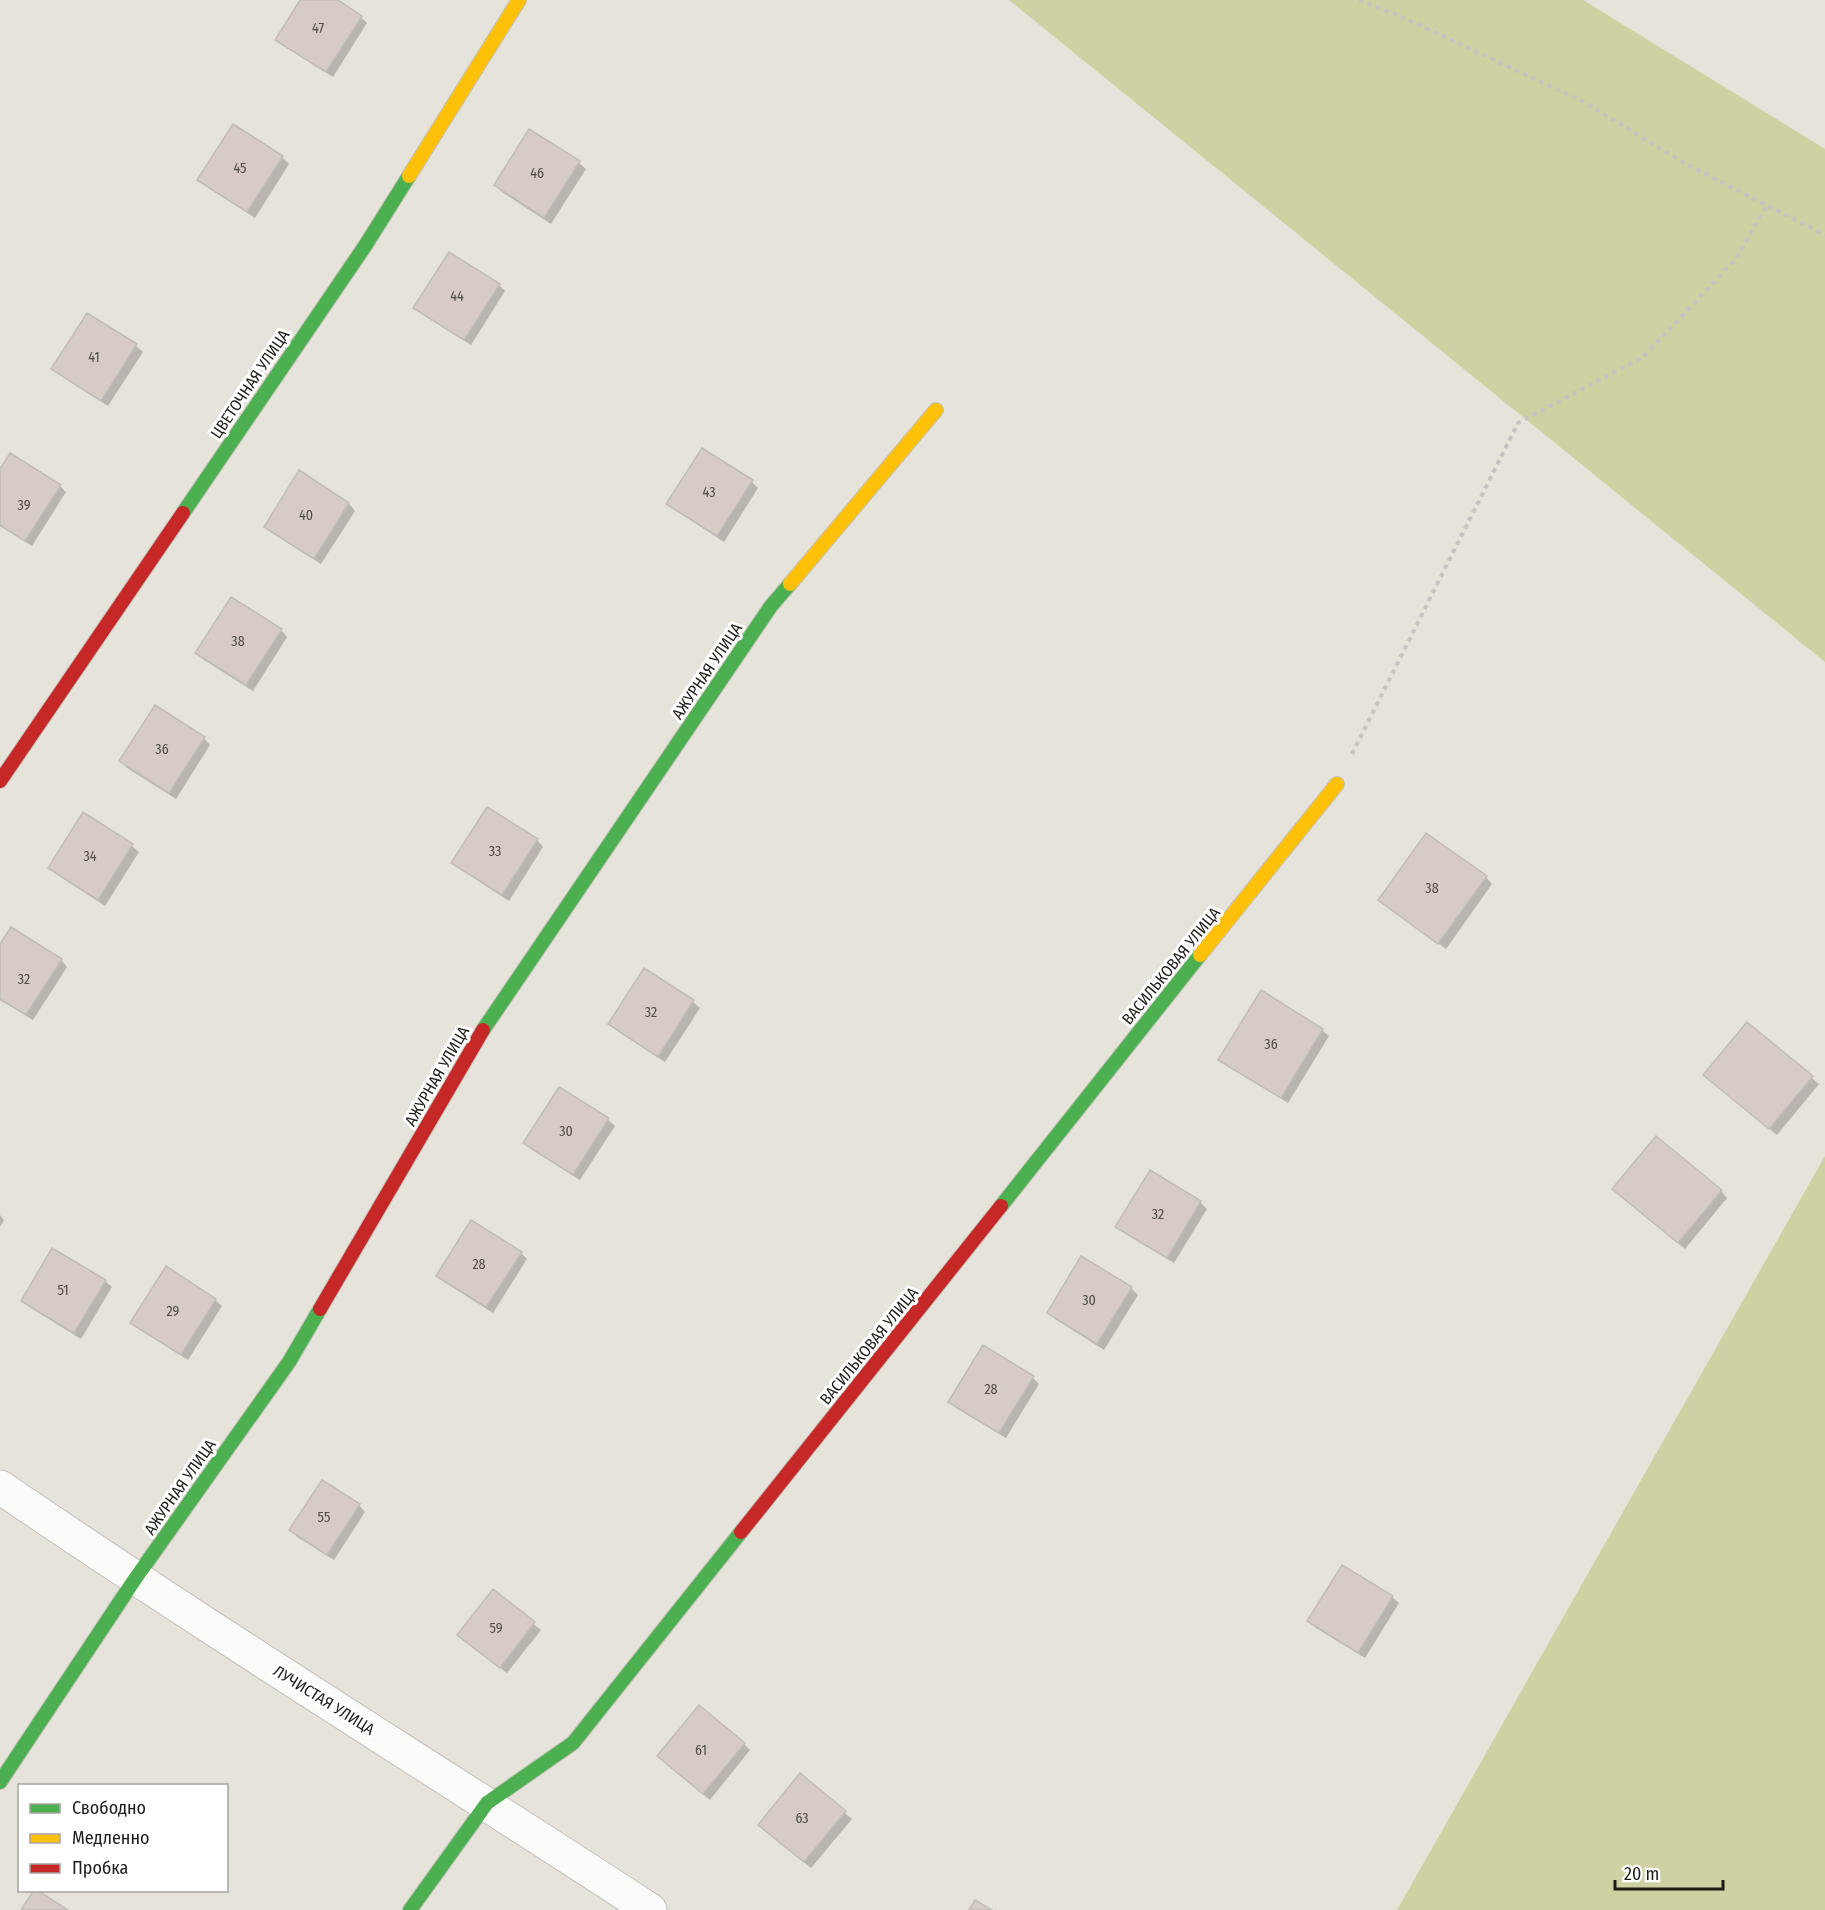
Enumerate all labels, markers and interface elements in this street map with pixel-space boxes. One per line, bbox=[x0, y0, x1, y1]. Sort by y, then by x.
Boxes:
house number: 47 bbox=[312, 20, 324, 37]
house number: 45 bbox=[233, 160, 247, 177]
house number: 46 bbox=[530, 165, 544, 182]
house number: 44 bbox=[450, 288, 464, 305]
street label: ЦВЕТОЧНАЯ УЛИЦА bbox=[207, 326, 294, 442]
house number: 41 bbox=[88, 349, 100, 366]
house number: 43 bbox=[703, 484, 715, 501]
house number: 39 bbox=[18, 497, 31, 514]
house number: 40 bbox=[299, 507, 313, 524]
street label: АЖУРНАЯ УЛИЦА bbox=[668, 619, 746, 723]
house number: 38 bbox=[231, 633, 245, 650]
house number: 36 bbox=[155, 741, 169, 758]
house number: 33 bbox=[489, 843, 501, 860]
house number: 34 bbox=[83, 848, 97, 865]
house number: 38 bbox=[1425, 880, 1439, 897]
street label: ВАСИЛЬКОВАЯ УЛИЦА bbox=[1118, 903, 1224, 1028]
house number: 32 bbox=[18, 971, 30, 988]
house number: 32 bbox=[645, 1004, 657, 1021]
street label: АЖУРНАЯ УЛИЦА bbox=[401, 1022, 473, 1129]
house number: 36 bbox=[1264, 1036, 1278, 1053]
house number: 30 bbox=[559, 1123, 573, 1140]
house number: 32 bbox=[1152, 1206, 1164, 1223]
house number: 28 bbox=[472, 1256, 486, 1273]
house number: 51 bbox=[57, 1282, 69, 1299]
street label: ВАСИЛЬКОВАЯ УЛИЦА bbox=[816, 1283, 922, 1408]
house number: 30 bbox=[1082, 1292, 1096, 1309]
house number: 29 bbox=[167, 1303, 180, 1320]
house number: 28 bbox=[984, 1381, 998, 1398]
street label: АЖУРНАЯ УЛИЦА bbox=[140, 1435, 220, 1538]
house number: 55 bbox=[318, 1509, 330, 1526]
house number: 59 bbox=[489, 1620, 503, 1637]
street label: ЛУЧИСТАЯ УЛИЦА bbox=[270, 1661, 379, 1739]
house number: 61 bbox=[695, 1742, 707, 1759]
legend bbox=[18, 1784, 228, 1892]
text: Свободно bbox=[72, 1797, 146, 1819]
house number: 63 bbox=[795, 1810, 809, 1827]
text: Медленно bbox=[72, 1827, 150, 1849]
scale bar bbox=[1615, 1853, 1723, 1891]
text: Пробка bbox=[72, 1857, 128, 1879]
text: 20 m bbox=[1624, 1863, 1659, 1885]

